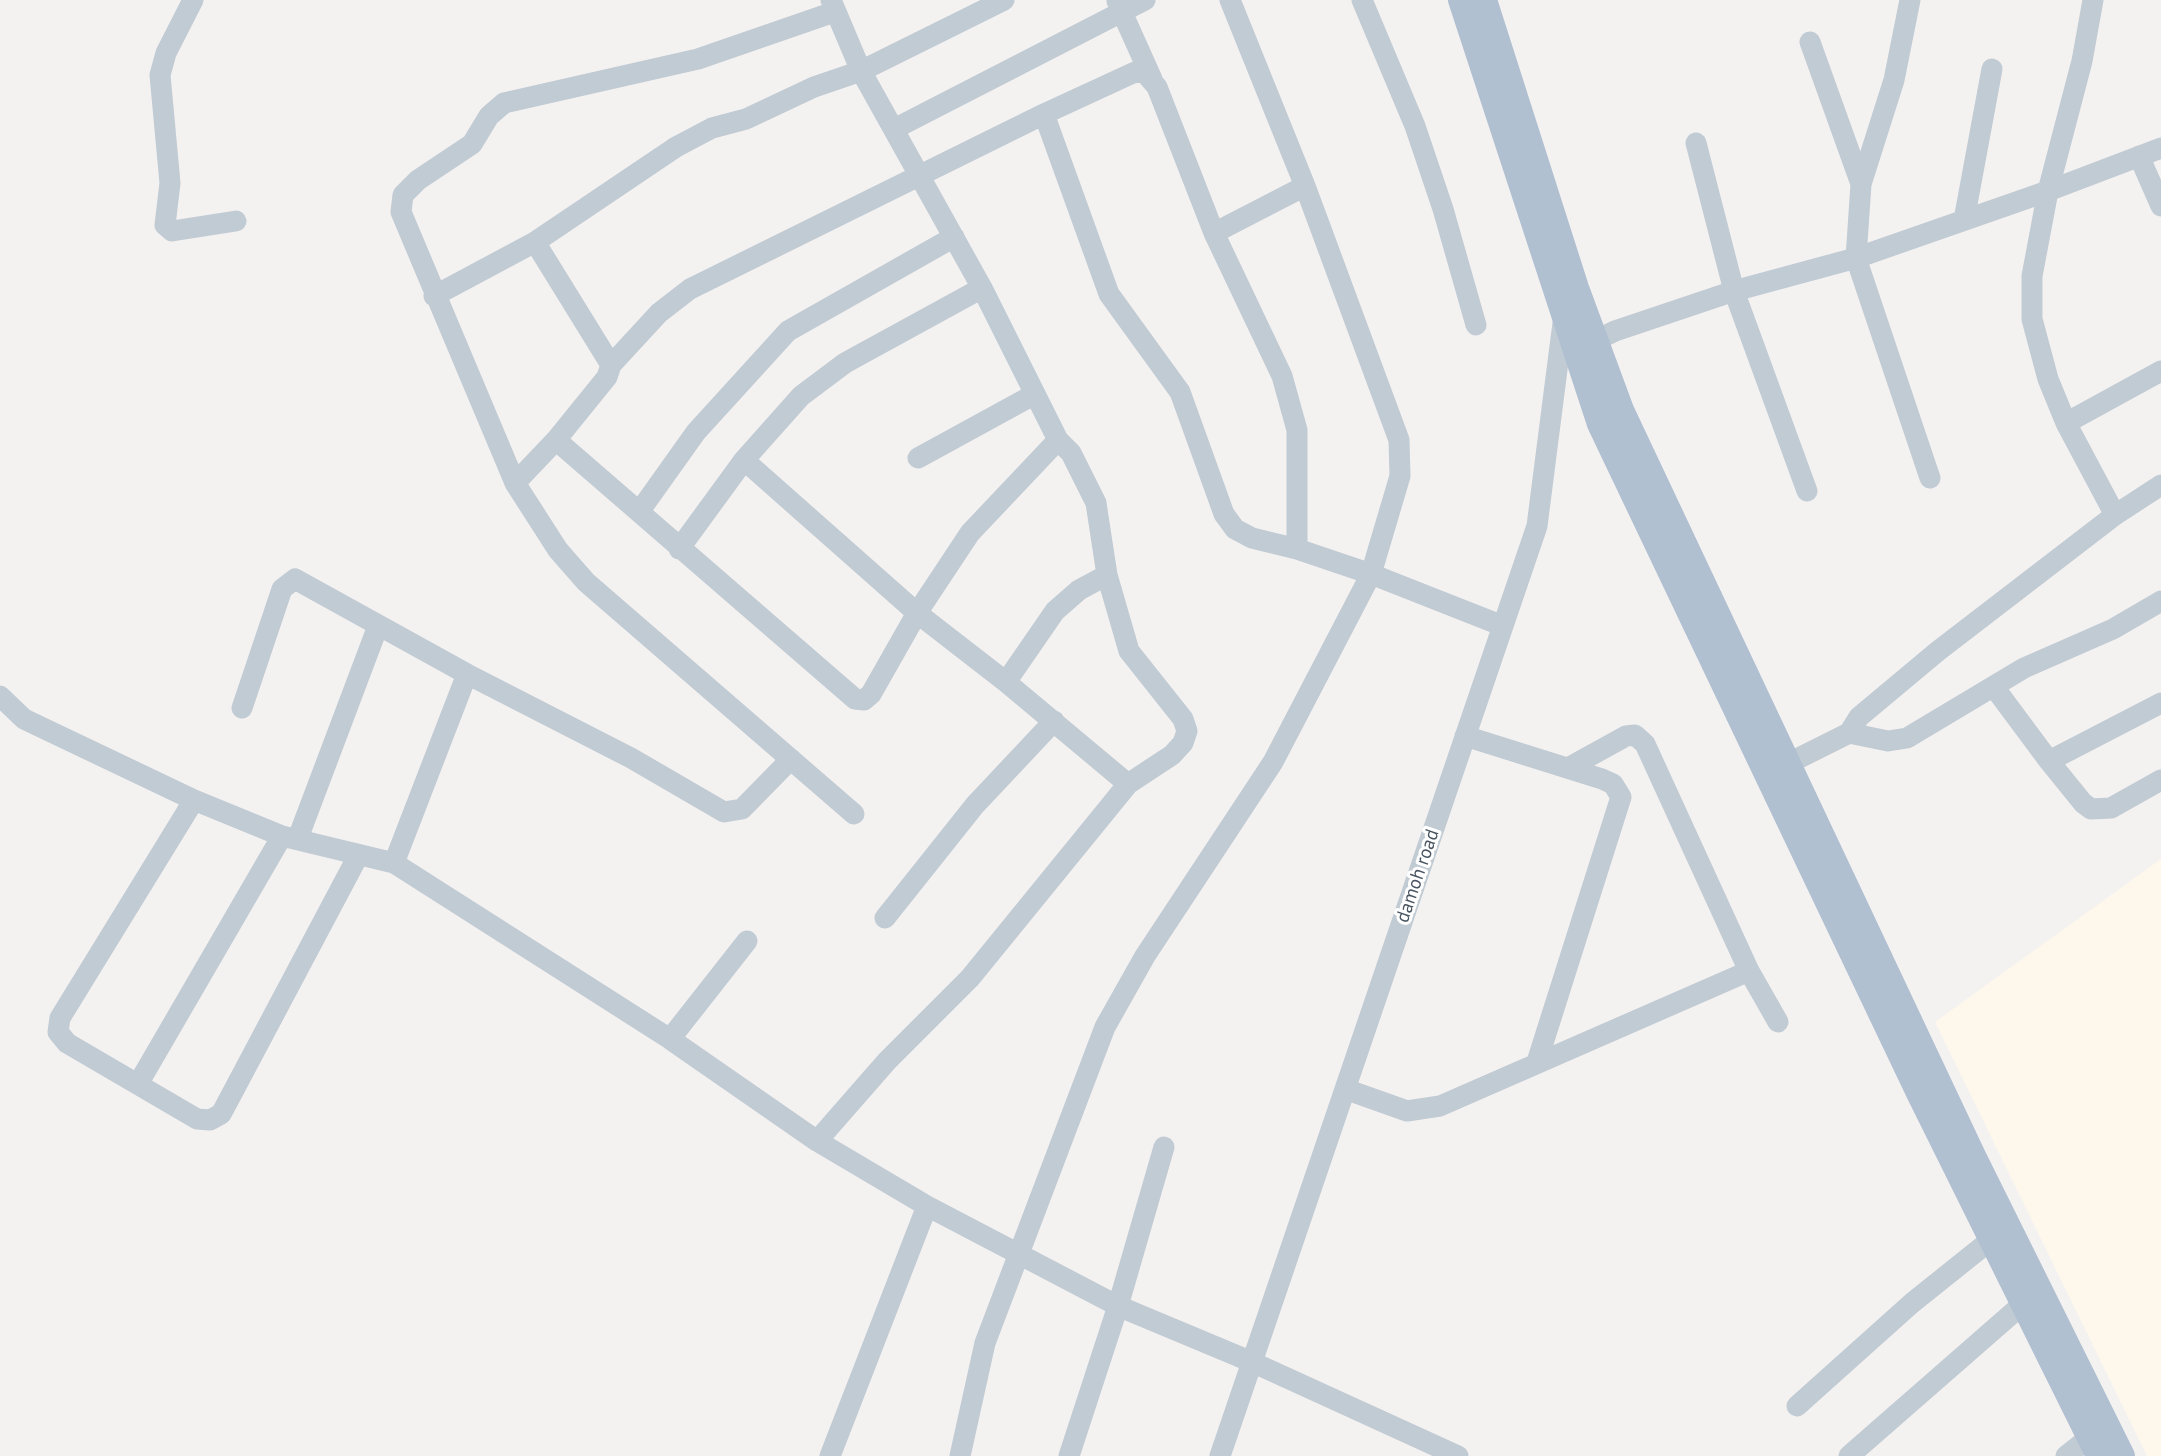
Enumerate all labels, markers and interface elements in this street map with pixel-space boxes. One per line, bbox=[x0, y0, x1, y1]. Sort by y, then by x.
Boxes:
street label: damoh road bbox=[1391, 826, 1445, 926]

